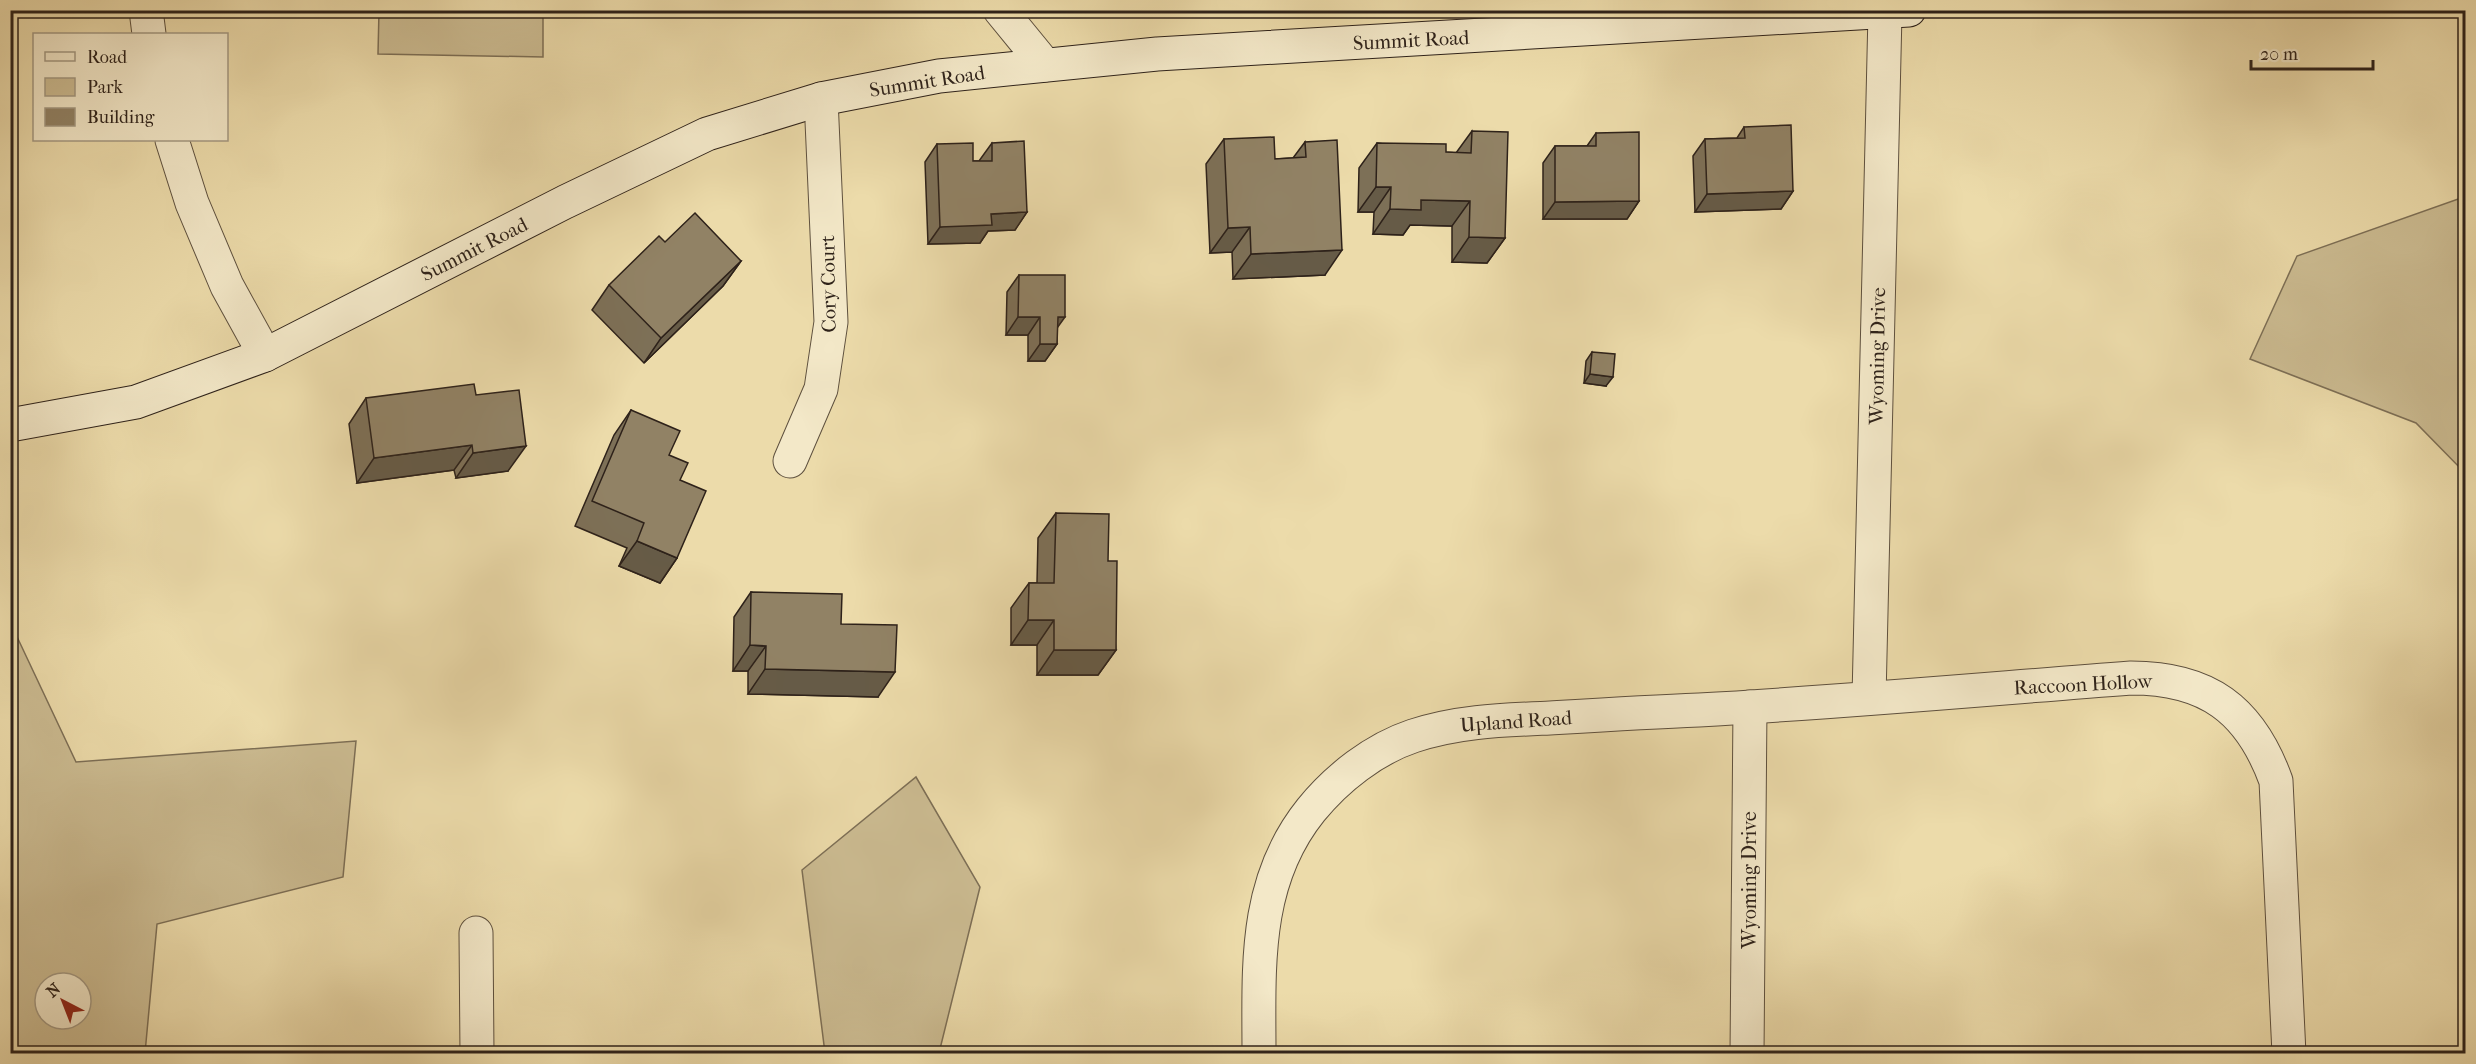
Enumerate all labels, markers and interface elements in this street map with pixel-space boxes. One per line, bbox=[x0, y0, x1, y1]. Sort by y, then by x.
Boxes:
street label: Summit Road bbox=[1352, 26, 1471, 55]
legend bbox=[33, 33, 228, 141]
scale bar bbox=[2251, 33, 2372, 71]
text: 20 m bbox=[2260, 44, 2298, 65]
text: Road bbox=[87, 47, 127, 68]
street label: Summit Road bbox=[868, 61, 988, 102]
text: Park bbox=[87, 77, 124, 98]
text: Building bbox=[87, 107, 155, 128]
street label: Summit Road bbox=[417, 212, 532, 286]
street label: Cory Court bbox=[816, 235, 841, 333]
street label: Wyoming Drive bbox=[1865, 287, 1890, 426]
street label: Raccoon Hollow bbox=[2013, 669, 2154, 700]
street label: Upland Road bbox=[1459, 706, 1574, 737]
street label: Wyoming Drive bbox=[1738, 811, 1761, 950]
north arrow bbox=[33, 971, 93, 1031]
text: N bbox=[42, 979, 65, 1001]

